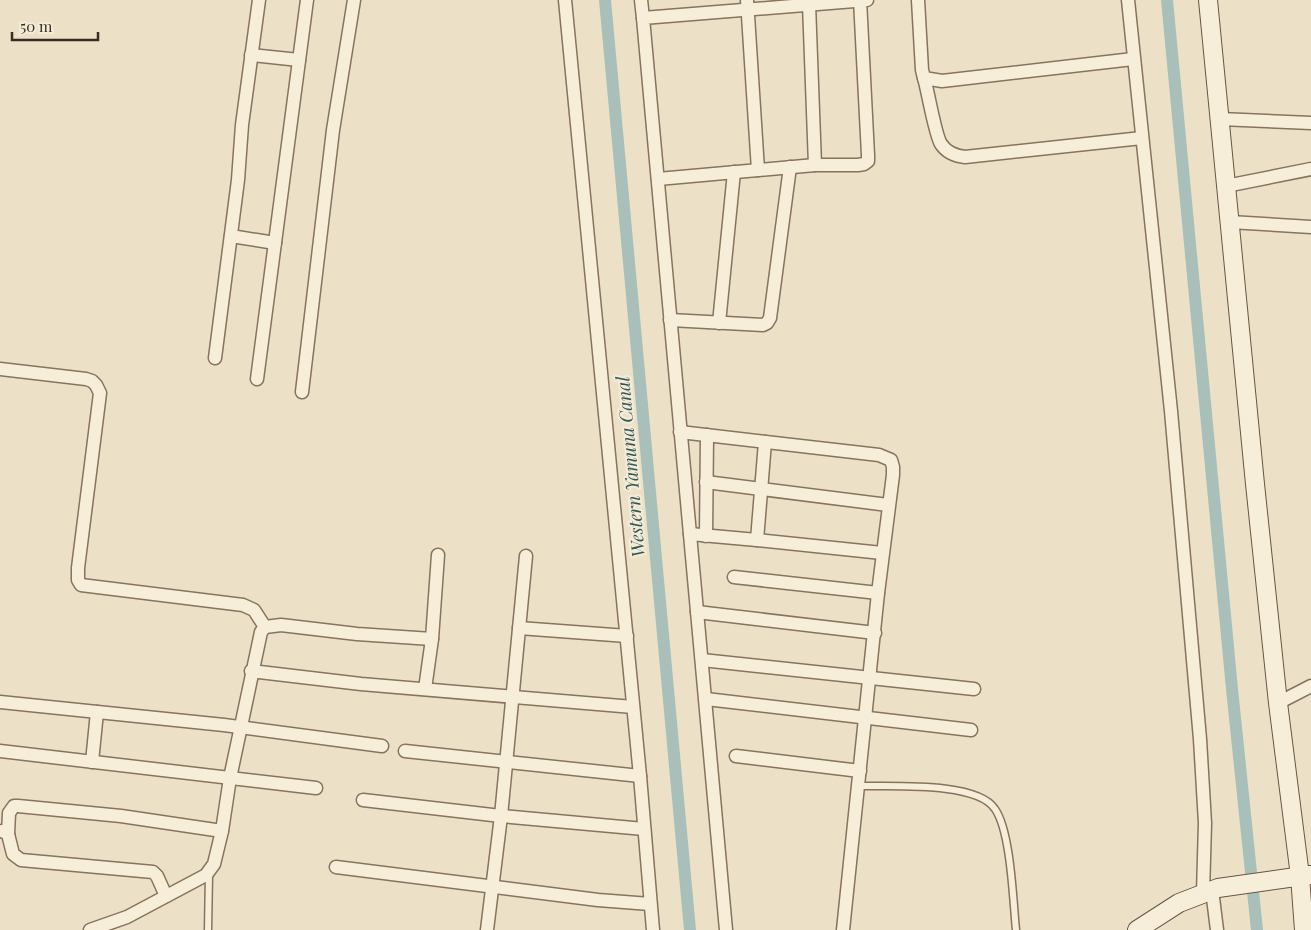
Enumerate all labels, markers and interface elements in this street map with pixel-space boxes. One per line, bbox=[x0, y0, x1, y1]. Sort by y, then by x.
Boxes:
scale bar bbox=[12, 10, 99, 42]
text: 50 m bbox=[20, 16, 53, 36]
water label: Western Yamuna Canal bbox=[610, 375, 650, 558]

